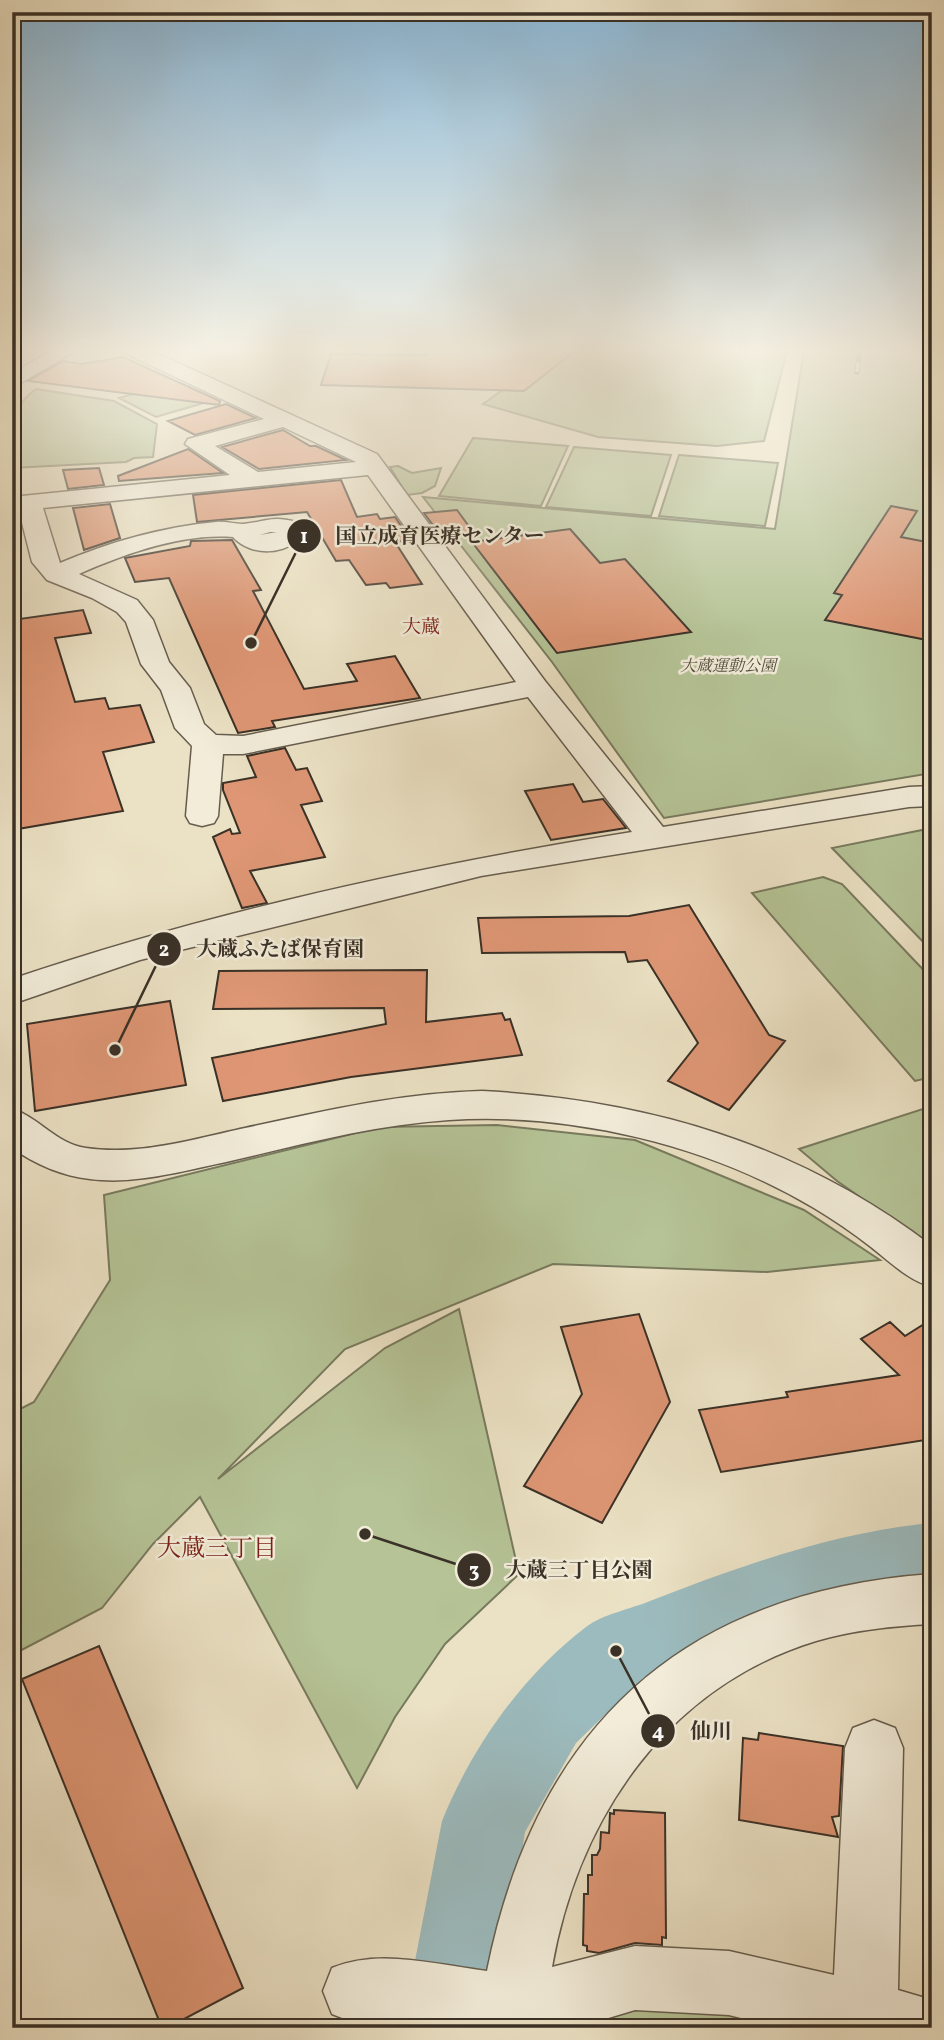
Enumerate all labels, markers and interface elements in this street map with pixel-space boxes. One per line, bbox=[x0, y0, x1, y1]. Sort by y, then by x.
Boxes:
callout: 国立成育医療センター bbox=[286, 515, 559, 557]
text: 1 bbox=[300, 523, 308, 552]
text: 国立成育医療センター bbox=[335, 523, 545, 552]
district label: 大蔵 bbox=[402, 615, 440, 641]
park label: 大蔵運動公園 bbox=[680, 656, 779, 678]
callout: 大蔵ふたば保育園 bbox=[147, 928, 378, 970]
text: 2 bbox=[159, 936, 169, 965]
text: 大蔵ふたば保育園 bbox=[196, 936, 364, 965]
district label: 大蔵三丁目 bbox=[157, 1533, 277, 1567]
callout: 大蔵三丁目公園 bbox=[457, 1549, 667, 1591]
text: 3 bbox=[469, 1557, 479, 1586]
text: 大蔵三丁目公園 bbox=[506, 1557, 653, 1586]
callout: 仙川 bbox=[641, 1710, 746, 1752]
text: 4 bbox=[652, 1718, 665, 1747]
text: 仙川 bbox=[690, 1718, 732, 1747]

